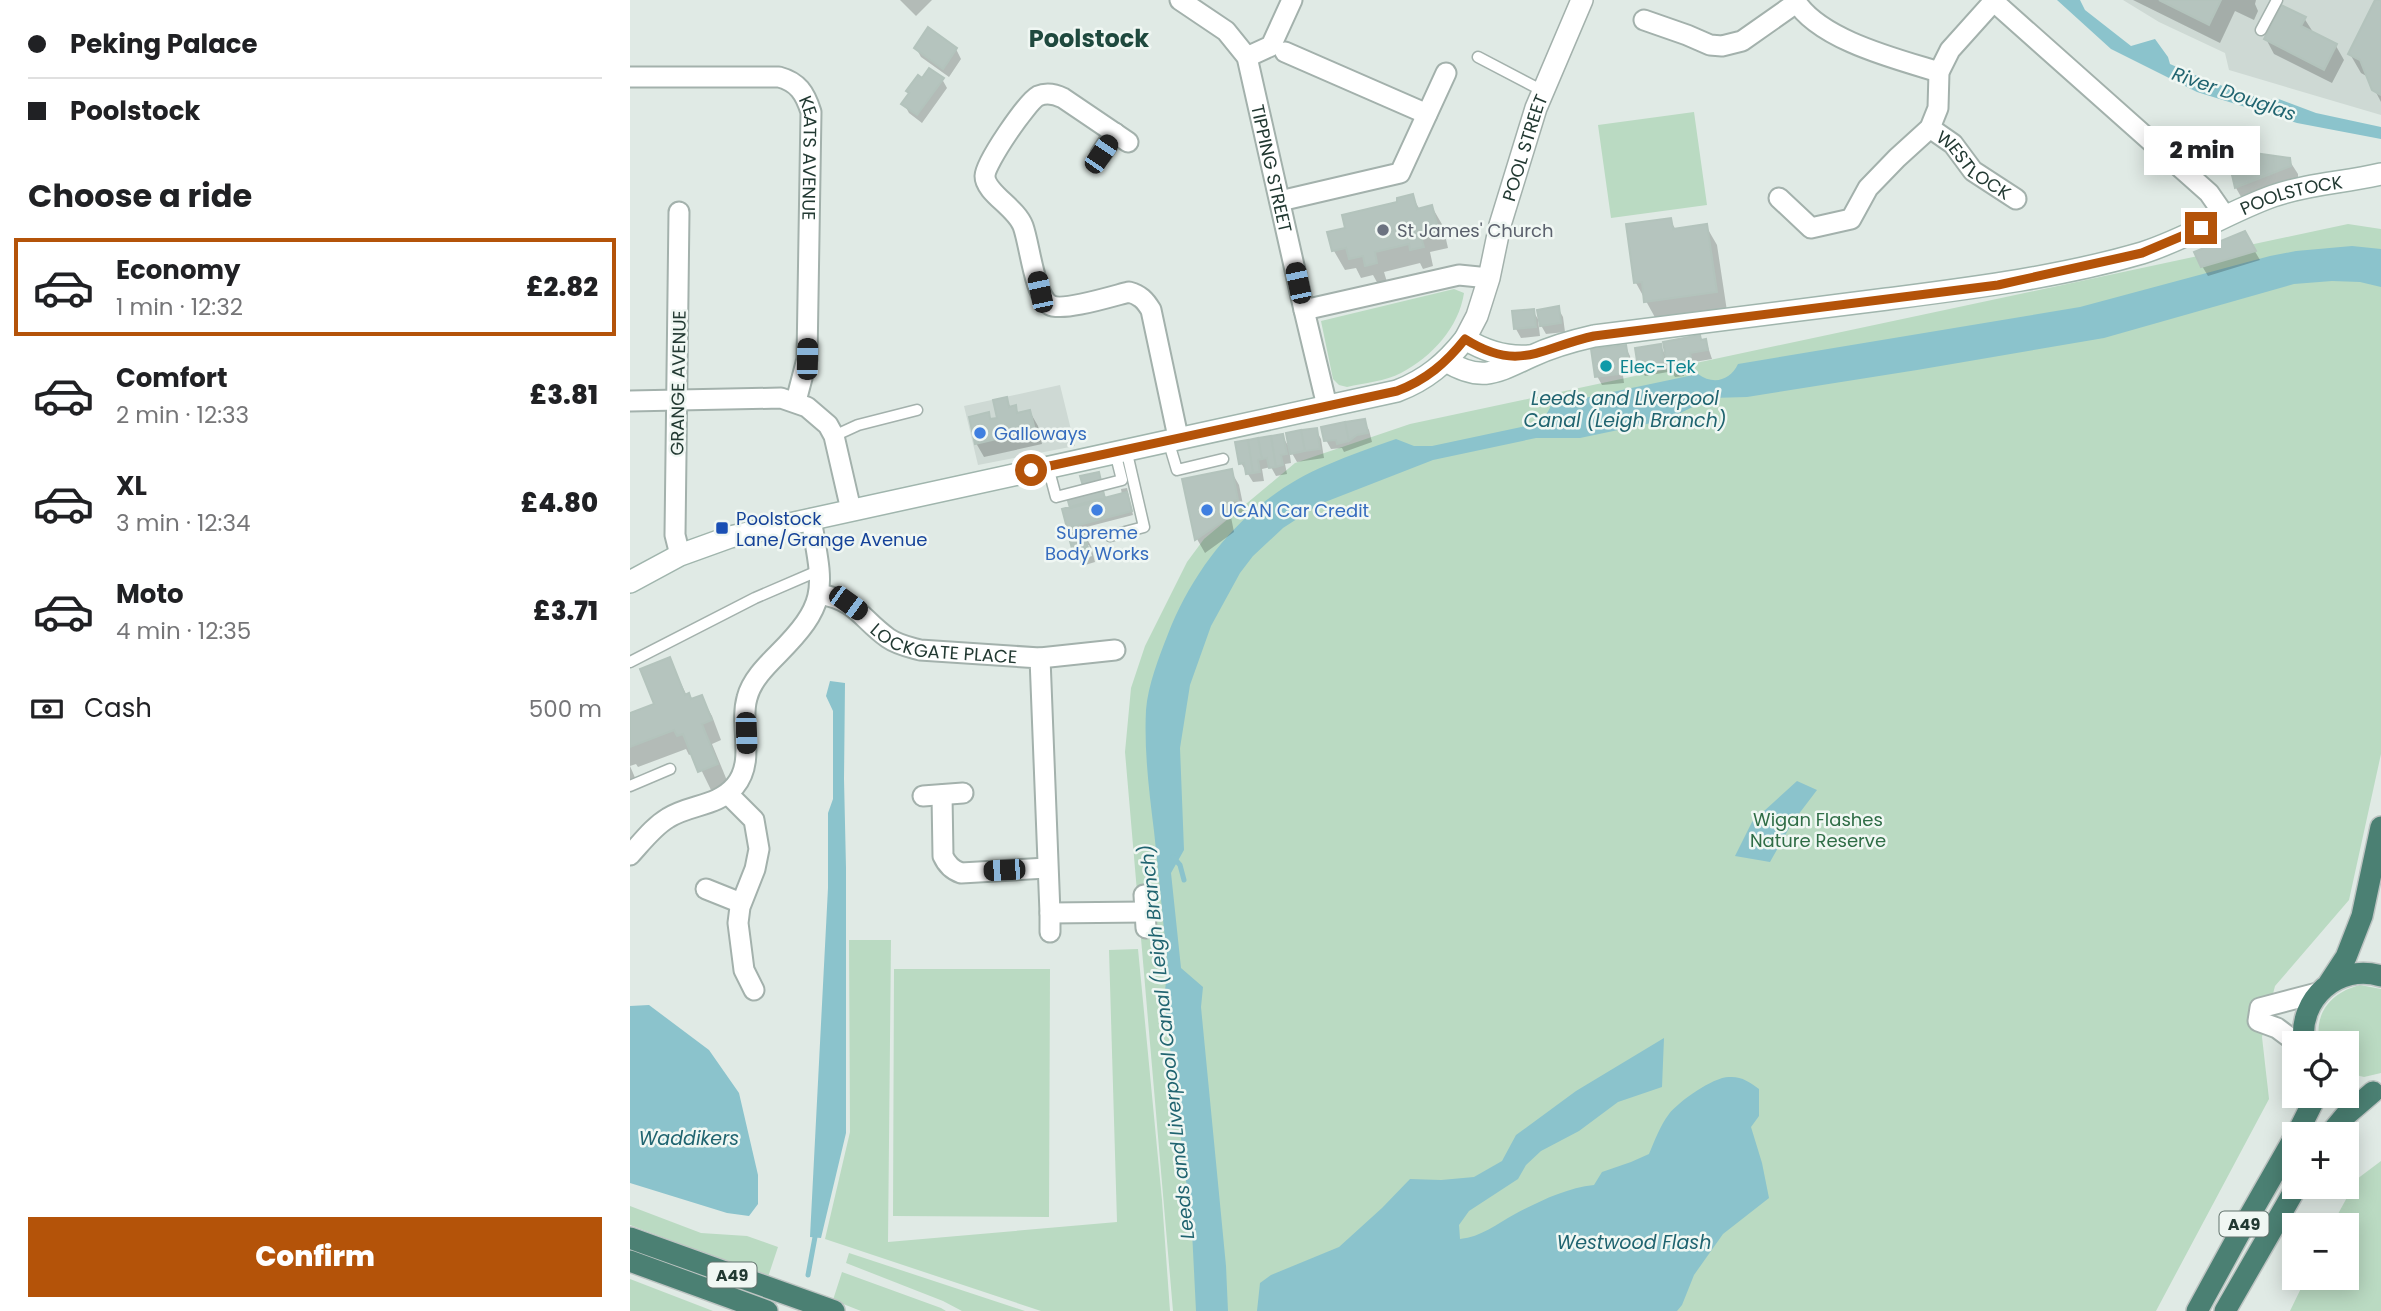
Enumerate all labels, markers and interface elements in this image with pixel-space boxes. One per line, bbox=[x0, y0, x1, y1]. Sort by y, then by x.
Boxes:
district label: Poolstock bbox=[1029, 22, 1149, 55]
text: Peking Palace bbox=[70, 26, 258, 62]
water label: River Douglas bbox=[2168, 60, 2300, 128]
street label: POOL STREET bbox=[1496, 90, 1553, 204]
street label: KEATS AVENUE bbox=[794, 91, 824, 221]
text: Poolstock bbox=[70, 93, 200, 129]
street label: TIPPING STREET bbox=[1246, 102, 1299, 235]
street label: WESTLOCK bbox=[1932, 124, 2016, 205]
callout: 2 min bbox=[2143, 126, 2259, 176]
car bbox=[1081, 131, 1122, 177]
text: 2 min bbox=[2170, 134, 2234, 166]
street label: POOLSTOCK bbox=[2236, 169, 2344, 221]
text: Choose a ride bbox=[28, 173, 252, 218]
route end bbox=[2185, 212, 2217, 244]
place label: St James' Church bbox=[1397, 218, 1554, 243]
marker: St James' Church bbox=[1375, 222, 1391, 238]
text: Economy bbox=[116, 252, 240, 288]
icon: car bbox=[32, 256, 95, 319]
car bbox=[1284, 260, 1313, 306]
text: £2.82 bbox=[526, 269, 598, 305]
car bbox=[1026, 269, 1055, 315]
text: 1 min · 12:32 bbox=[116, 291, 243, 323]
street label: GRANGE AVENUE bbox=[664, 310, 692, 456]
car bbox=[797, 338, 818, 380]
place label: Elec-Tek bbox=[1620, 354, 1697, 379]
marker: Elec-Tek bbox=[1598, 358, 1614, 374]
text: Comfort bbox=[116, 360, 228, 396]
icon: car bbox=[32, 364, 95, 427]
text: £3.81 bbox=[530, 377, 598, 413]
water label: Leeds and Liverpool Canal (Leigh Branch) bbox=[1524, 385, 1726, 434]
text: 2 min · 12:33 bbox=[116, 399, 249, 431]
place label: Galloways bbox=[994, 421, 1087, 446]
marker: Galloways bbox=[972, 425, 988, 441]
route start bbox=[1015, 454, 1047, 486]
text: XL bbox=[116, 468, 147, 504]
icon: car bbox=[32, 472, 95, 535]
text: £4.80 bbox=[521, 485, 598, 521]
place label: UCAN Car Credit bbox=[1221, 498, 1369, 523]
marker: Supreme Body Works bbox=[1089, 502, 1105, 518]
marker: UCAN Car Credit bbox=[1199, 502, 1215, 518]
place label: Poolstock Lane/Grange Avenue bbox=[736, 506, 927, 552]
text: 3 min · 12:34 bbox=[116, 507, 250, 539]
marker: Poolstock Lane/Grange Avenue bbox=[714, 520, 730, 536]
place label: Supreme Body Works bbox=[1045, 520, 1149, 566]
text: Moto bbox=[116, 576, 184, 612]
icon: car bbox=[32, 580, 95, 643]
car bbox=[825, 582, 872, 624]
text: £3.71 bbox=[533, 593, 598, 629]
text: 4 min · 12:35 bbox=[116, 615, 251, 647]
street label: LOCKGATE PLACE bbox=[865, 617, 1018, 669]
icon: cash bbox=[28, 690, 66, 728]
text: Cash bbox=[84, 690, 152, 726]
text: 500 m bbox=[529, 693, 602, 725]
car bbox=[735, 712, 758, 754]
park label: Wigan Flashes Nature Reserve bbox=[1750, 807, 1886, 853]
water label: Leeds and Liverpool Canal (Leigh Branch) bbox=[1133, 843, 1201, 1241]
car bbox=[983, 858, 1026, 882]
map controls bbox=[2282, 1031, 2359, 1290]
button: locate bbox=[2282, 1031, 2359, 1108]
button: + bbox=[2282, 1122, 2359, 1199]
water label: Waddikers bbox=[639, 1125, 739, 1152]
road number: A49 bbox=[2220, 1212, 2268, 1236]
button: − bbox=[2282, 1213, 2359, 1290]
button: Confirm bbox=[28, 1217, 602, 1297]
water label: Westwood Flash bbox=[1557, 1229, 1711, 1256]
road number: A49 bbox=[708, 1262, 756, 1288]

